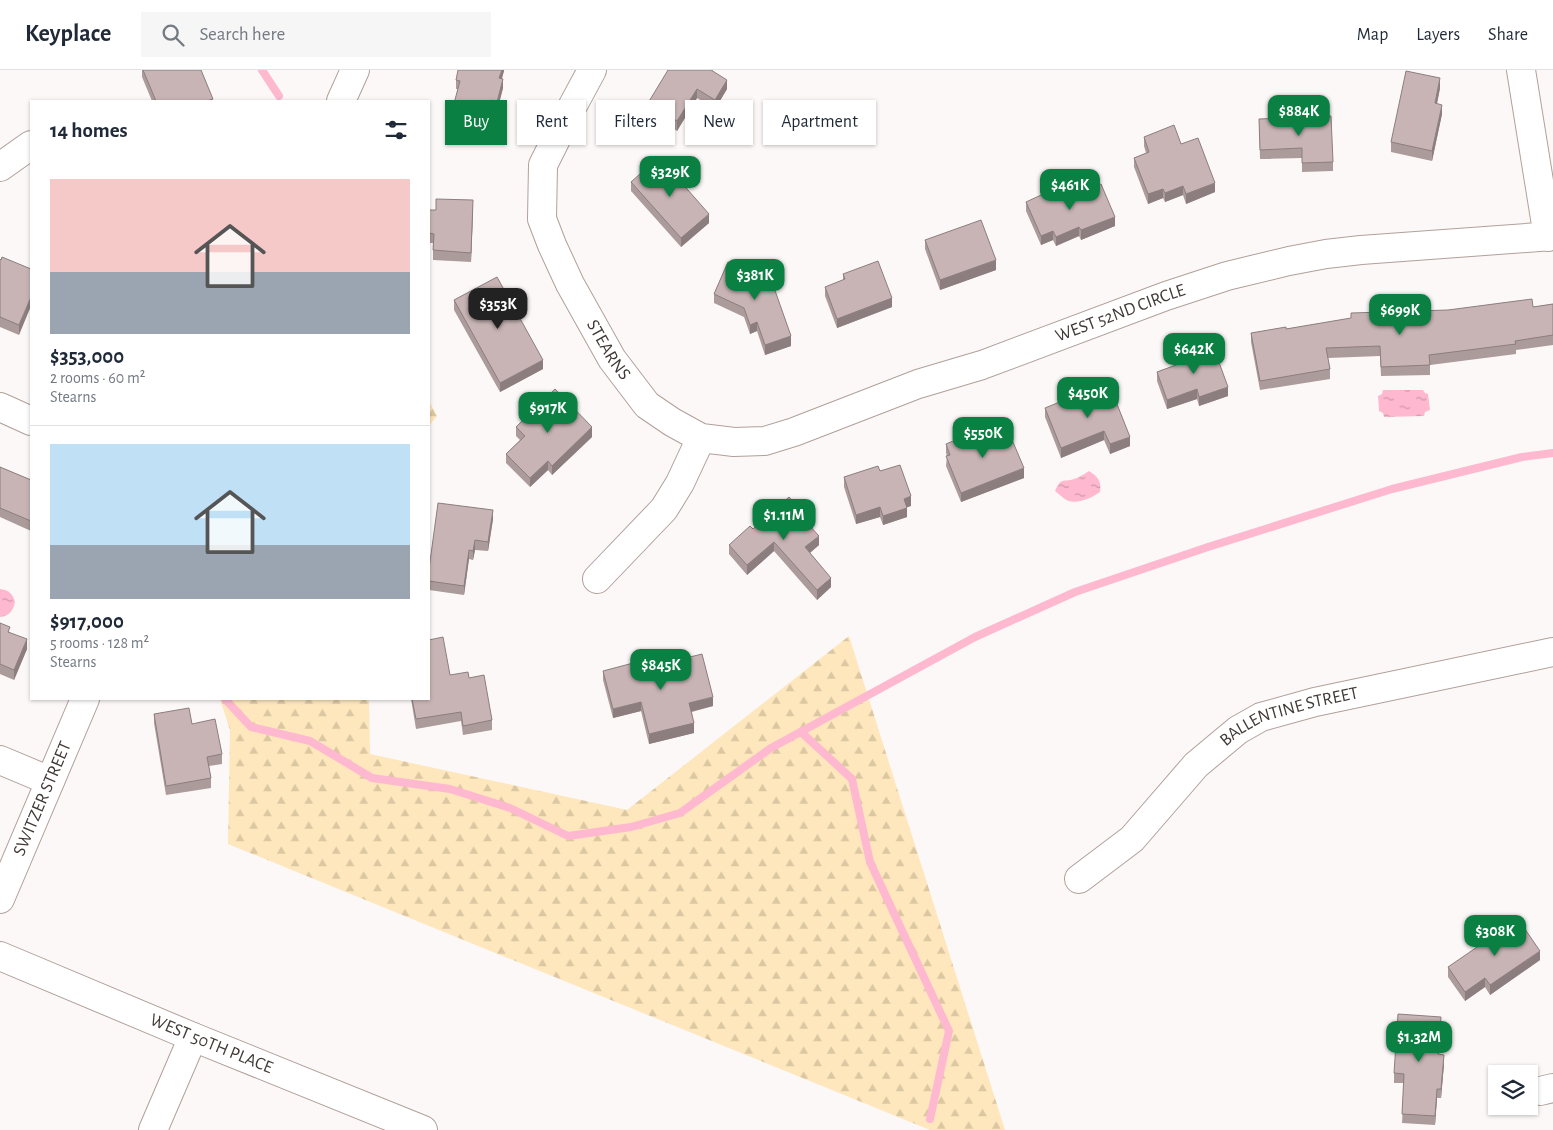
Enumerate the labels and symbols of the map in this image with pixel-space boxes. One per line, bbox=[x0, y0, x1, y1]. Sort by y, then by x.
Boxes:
pin: $884K bbox=[1264, 94, 1334, 137]
pin: $329K bbox=[635, 156, 705, 198]
pin: $461K bbox=[1035, 168, 1105, 211]
pin: $381K bbox=[720, 258, 790, 301]
street label: WEST 52ND CIRCLE bbox=[1053, 281, 1188, 346]
pin: $353K bbox=[463, 288, 533, 330]
pin: $699K bbox=[1365, 294, 1435, 336]
street label: STEARNS bbox=[583, 317, 634, 383]
pin: $642K bbox=[1159, 332, 1229, 375]
pin: $450K bbox=[1053, 376, 1123, 419]
pin: $917K bbox=[513, 392, 583, 434]
pin: $550K bbox=[948, 416, 1018, 459]
pin: $1.11M bbox=[743, 498, 825, 541]
pin: $845K bbox=[626, 648, 696, 691]
street label: BALLENTINE STREET bbox=[1217, 684, 1360, 750]
street label: SWITZER STREET bbox=[10, 739, 75, 859]
pin: $308K bbox=[1460, 914, 1530, 957]
street label: WEST 50TH PLACE bbox=[147, 1011, 276, 1077]
pin: $1.32M bbox=[1378, 1020, 1460, 1063]

